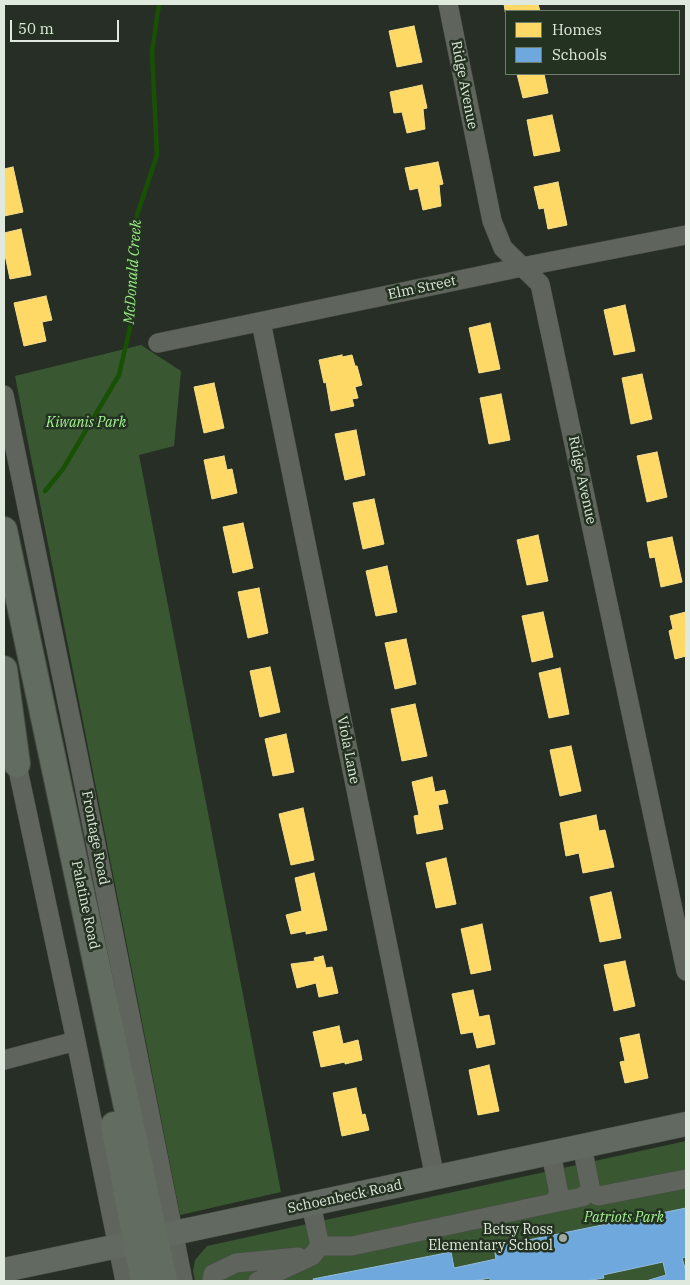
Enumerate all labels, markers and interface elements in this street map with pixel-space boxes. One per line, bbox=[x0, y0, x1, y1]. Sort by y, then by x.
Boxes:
scale bar bbox=[12, 10, 121, 42]
legend bbox=[505, 10, 680, 75]
text: 50 m bbox=[18, 19, 54, 38]
text: Homes bbox=[552, 20, 602, 39]
street label: Ridge Avenue bbox=[447, 39, 481, 131]
text: Schools bbox=[552, 45, 607, 64]
water label: McDonald Creek bbox=[120, 219, 146, 325]
street label: Elm Street bbox=[386, 273, 458, 303]
park label: Kiwanis Park bbox=[46, 415, 126, 431]
street label: Ridge Avenue bbox=[564, 434, 600, 526]
street label: Viola Lane bbox=[333, 715, 363, 785]
street label: Frontage Road bbox=[78, 789, 112, 887]
street label: Palatine Road bbox=[67, 859, 103, 951]
street label: Schoenbeck Road bbox=[286, 1177, 404, 1217]
park label: Patriots Park bbox=[584, 1210, 664, 1226]
place label: Betsy Ross Elementary School bbox=[428, 1222, 553, 1254]
marker: Betsy Ross Elementary School bbox=[557, 1232, 569, 1244]

